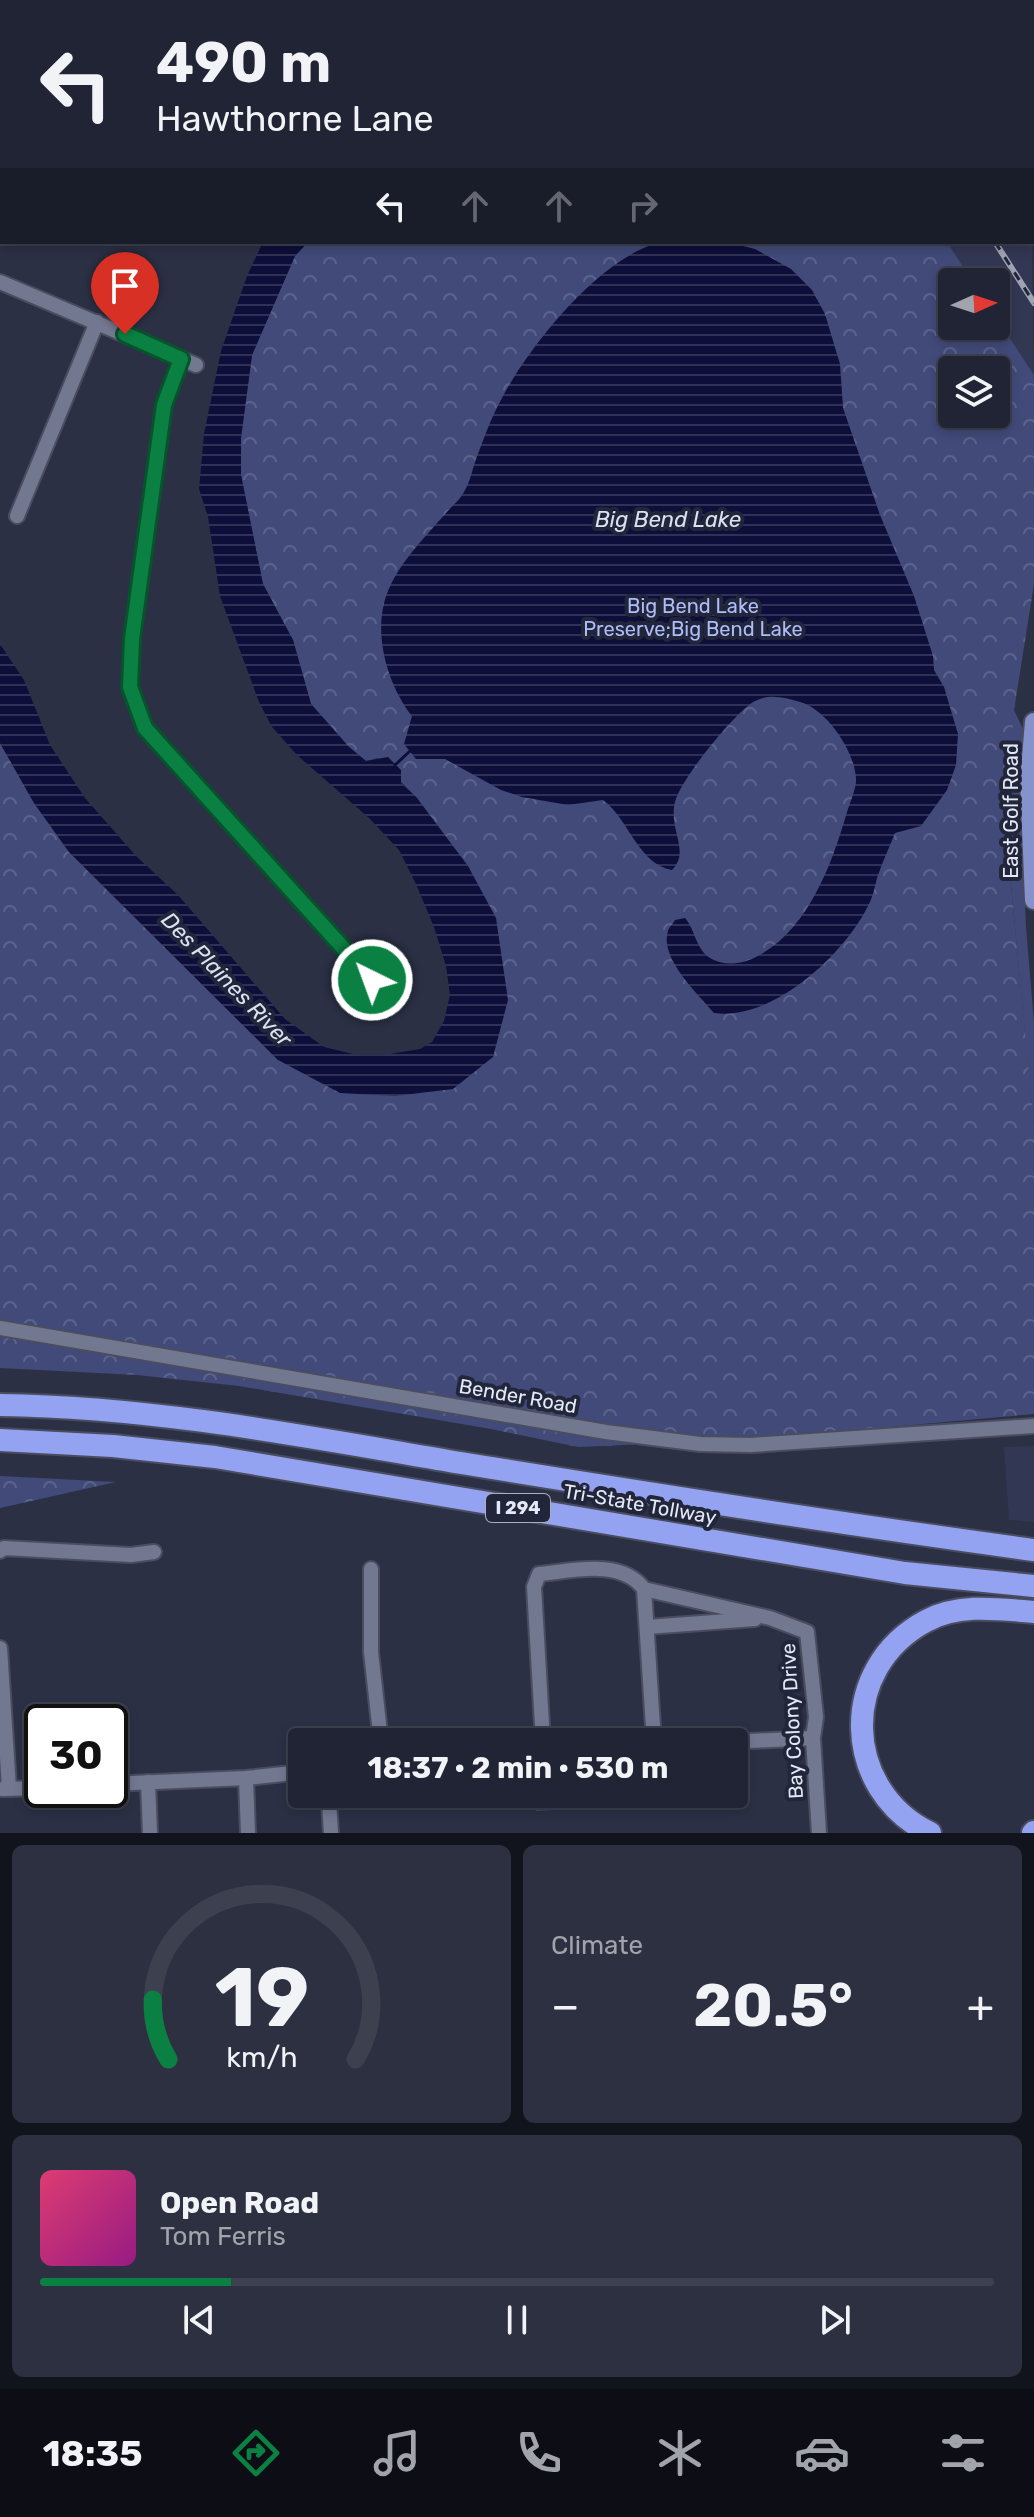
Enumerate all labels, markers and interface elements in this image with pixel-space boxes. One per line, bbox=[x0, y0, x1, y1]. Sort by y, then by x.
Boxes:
text: 490 m bbox=[156, 30, 331, 96]
icon: left bbox=[24, 32, 128, 136]
text: Hawthorne Lane bbox=[156, 97, 434, 140]
icon: left bbox=[369, 184, 413, 228]
icon: ahead bbox=[453, 184, 497, 228]
icon: ahead bbox=[537, 184, 581, 228]
icon: right bbox=[621, 184, 665, 228]
pin bbox=[91, 252, 159, 334]
icon: arrive bbox=[103, 264, 147, 308]
north arrow bbox=[938, 268, 1010, 340]
map controls bbox=[938, 268, 1010, 428]
button: layers bbox=[938, 356, 1010, 428]
water label: Big Bend Lake bbox=[595, 506, 741, 533]
park label: Big Bend Lake Preserve;Big Bend Lake bbox=[583, 594, 803, 641]
street label: East Golf Road bbox=[999, 743, 1023, 879]
water label: Des Plaines River bbox=[156, 907, 299, 1053]
position arrow bbox=[330, 938, 414, 1022]
street label: Bender Road bbox=[457, 1374, 579, 1418]
street label: Tri-State Tollway bbox=[562, 1479, 718, 1529]
road number: I 294 bbox=[486, 1494, 550, 1522]
street label: Bay Colony Drive bbox=[776, 1642, 808, 1800]
speed limit sign: 30 bbox=[24, 1704, 128, 1808]
text: 18:37 · 2 min · 530 m bbox=[368, 1750, 668, 1786]
text: Climate bbox=[551, 1930, 643, 1961]
text: 19 bbox=[214, 1948, 309, 2047]
text: 20.5° bbox=[693, 1970, 853, 2041]
text: − bbox=[551, 1980, 580, 2032]
text: + bbox=[967, 1980, 994, 2032]
text: km/h bbox=[226, 2040, 297, 2074]
text: Open Road bbox=[160, 2185, 319, 2221]
text: Tom Ferris bbox=[160, 2221, 286, 2252]
icon: previous bbox=[177, 2298, 221, 2342]
icon: pause bbox=[495, 2298, 539, 2342]
icon: next bbox=[813, 2298, 857, 2342]
icon: directions bbox=[228, 2425, 284, 2481]
icon: music bbox=[369, 2425, 425, 2481]
icon: phone bbox=[511, 2425, 567, 2481]
icon: climate bbox=[652, 2425, 708, 2481]
icon: car bbox=[794, 2425, 850, 2481]
icon: filters bbox=[935, 2425, 991, 2481]
text: 18:35 bbox=[43, 2432, 142, 2475]

